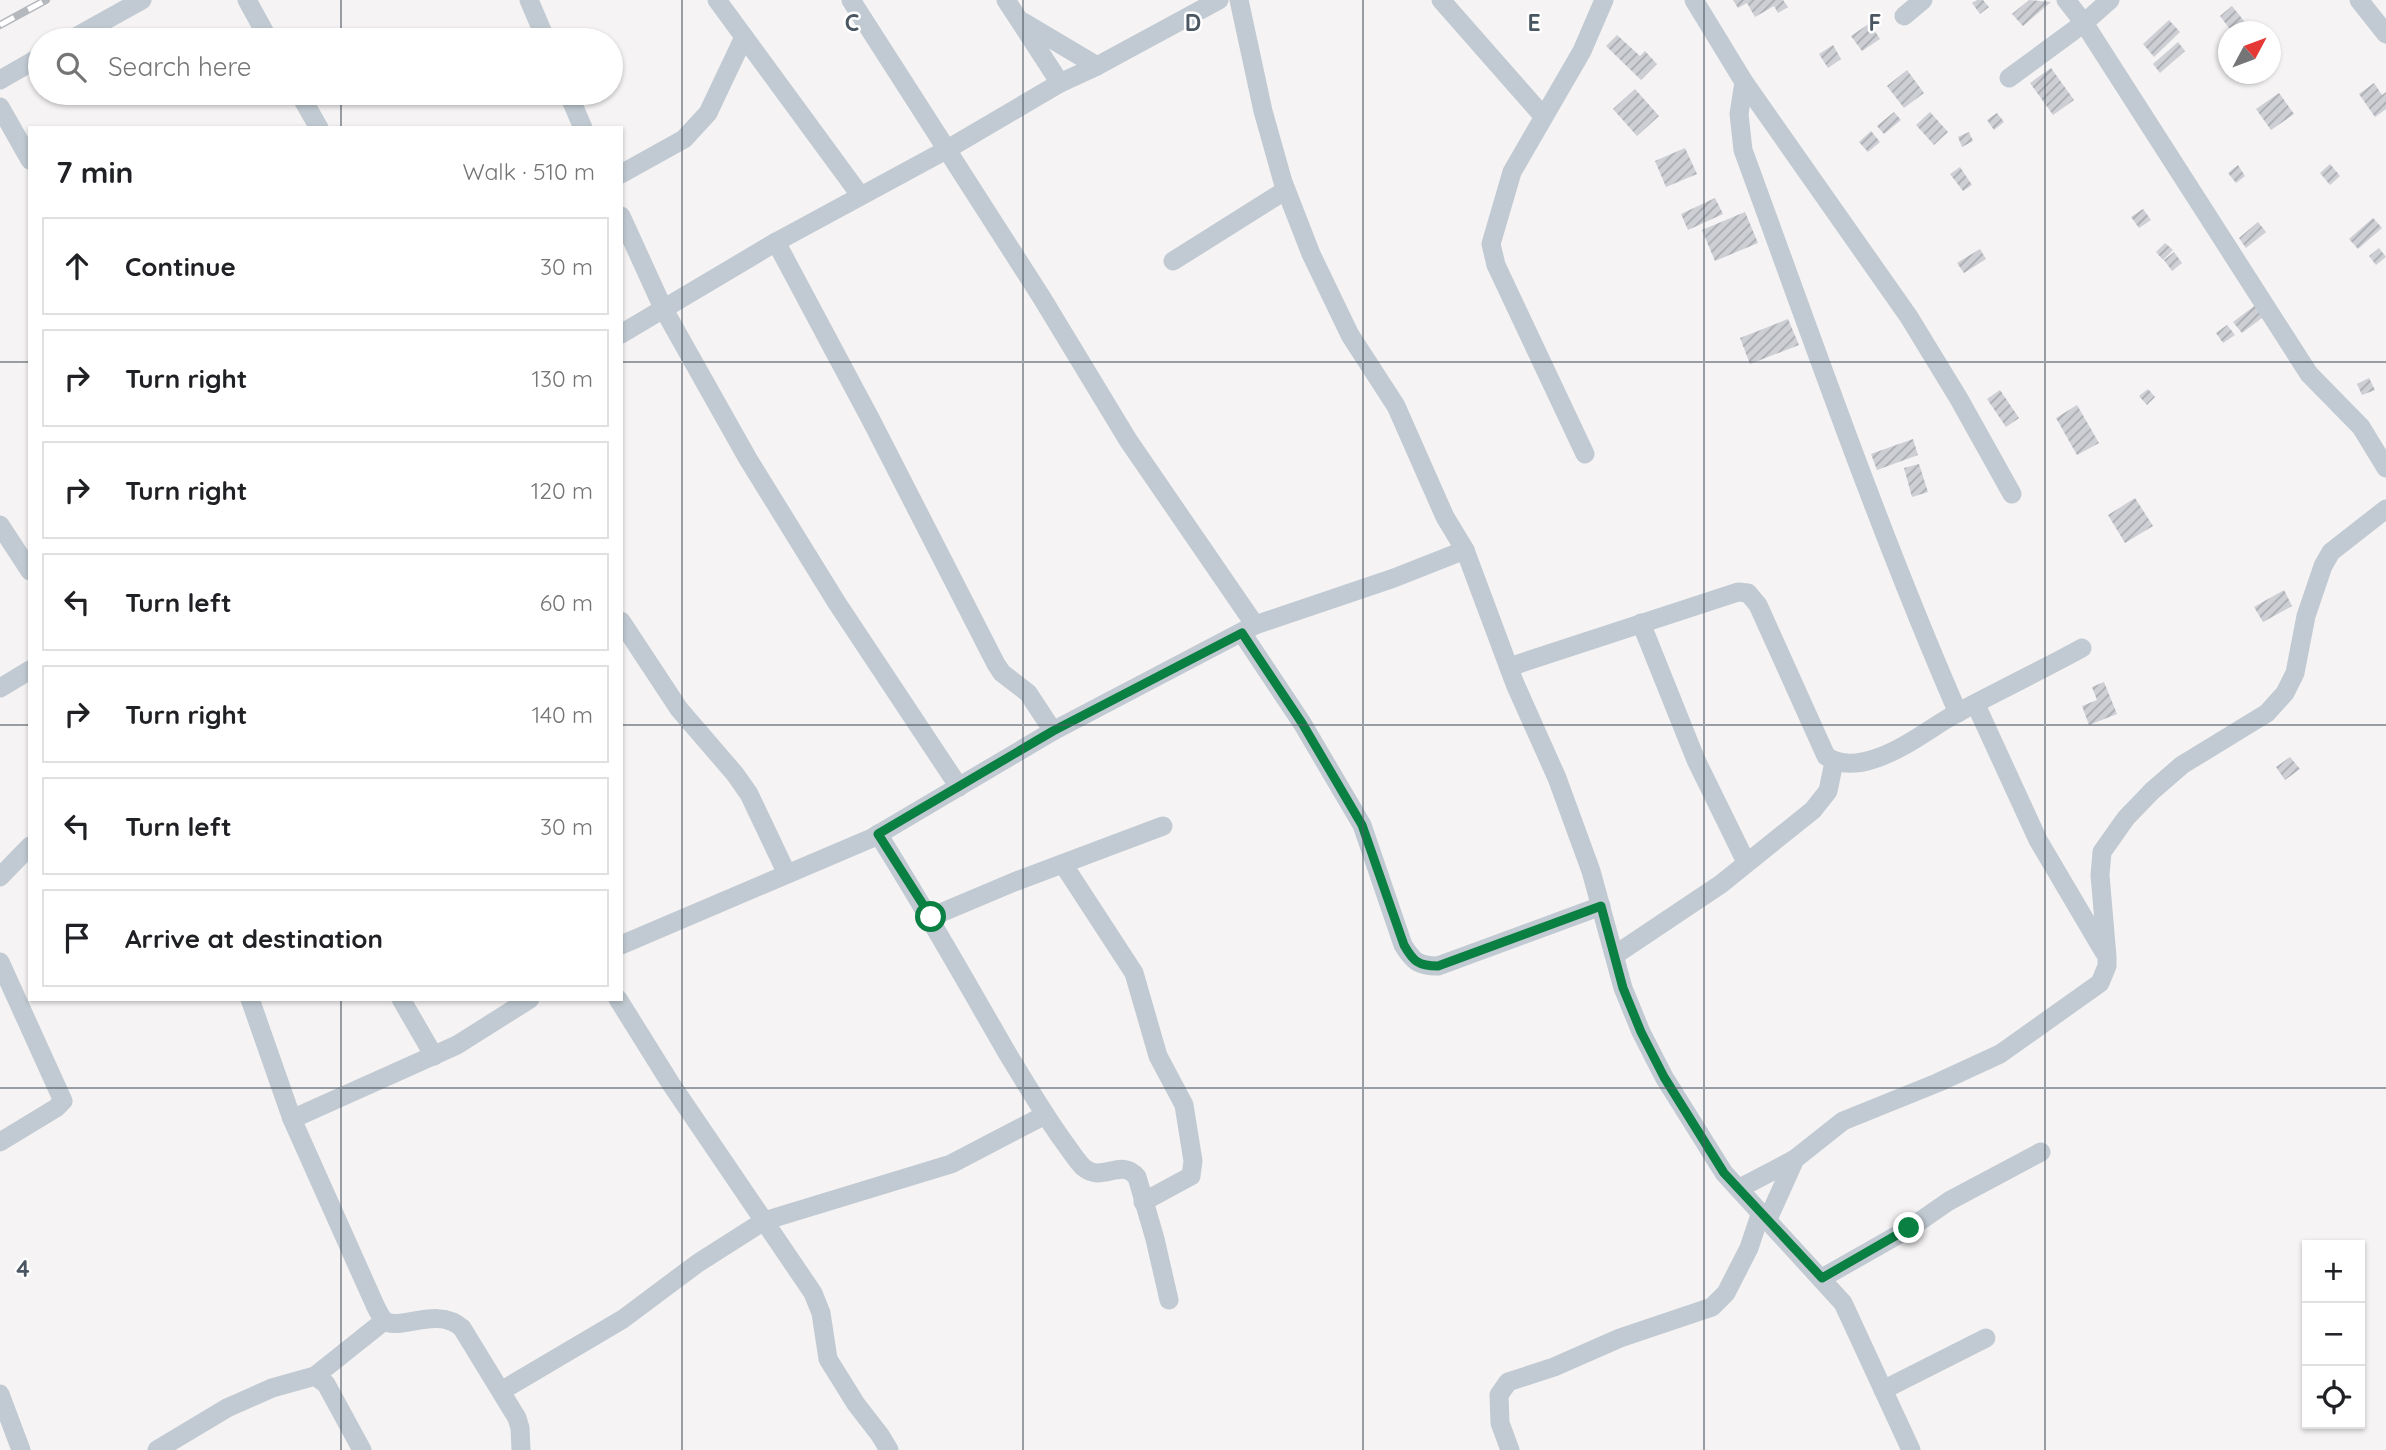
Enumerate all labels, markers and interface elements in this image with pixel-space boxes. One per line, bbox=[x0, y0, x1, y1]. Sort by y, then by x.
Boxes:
text: C bbox=[845, 8, 859, 37]
text: D bbox=[1185, 8, 1201, 37]
text: E bbox=[1527, 8, 1541, 37]
text: F bbox=[1869, 8, 1881, 37]
north arrow bbox=[2218, 21, 2281, 84]
search box bbox=[28, 28, 623, 105]
icon: search bbox=[52, 48, 90, 86]
text: Search here bbox=[108, 50, 252, 83]
text: 7 min bbox=[56, 153, 134, 191]
text: Walk · 510 m bbox=[462, 157, 595, 186]
icon: ahead bbox=[58, 247, 96, 285]
text: Continue bbox=[125, 250, 236, 283]
text: 30 m bbox=[540, 252, 593, 281]
icon: right bbox=[58, 359, 96, 397]
text: Turn right bbox=[125, 362, 247, 395]
text: 130 m bbox=[531, 364, 593, 393]
icon: right bbox=[58, 471, 96, 509]
text: Turn right bbox=[125, 474, 247, 507]
text: 120 m bbox=[531, 476, 593, 505]
icon: left bbox=[58, 583, 96, 621]
text: Turn left bbox=[125, 586, 232, 619]
text: 60 m bbox=[540, 588, 593, 617]
icon: right bbox=[58, 695, 96, 733]
text: Turn right bbox=[125, 698, 247, 731]
text: 140 m bbox=[532, 700, 593, 729]
icon: left bbox=[58, 807, 96, 845]
text: Turn left bbox=[125, 810, 232, 843]
text: 30 m bbox=[540, 812, 593, 841]
route start bbox=[915, 901, 946, 932]
icon: arrive bbox=[58, 919, 96, 957]
text: Arrive at destination bbox=[125, 922, 383, 955]
route end bbox=[1893, 1212, 1924, 1243]
map controls bbox=[2302, 1240, 2365, 1429]
button: + bbox=[2302, 1240, 2365, 1303]
text: 4 bbox=[16, 1254, 30, 1283]
button: − bbox=[2302, 1303, 2365, 1366]
button: locate bbox=[2302, 1366, 2365, 1429]

